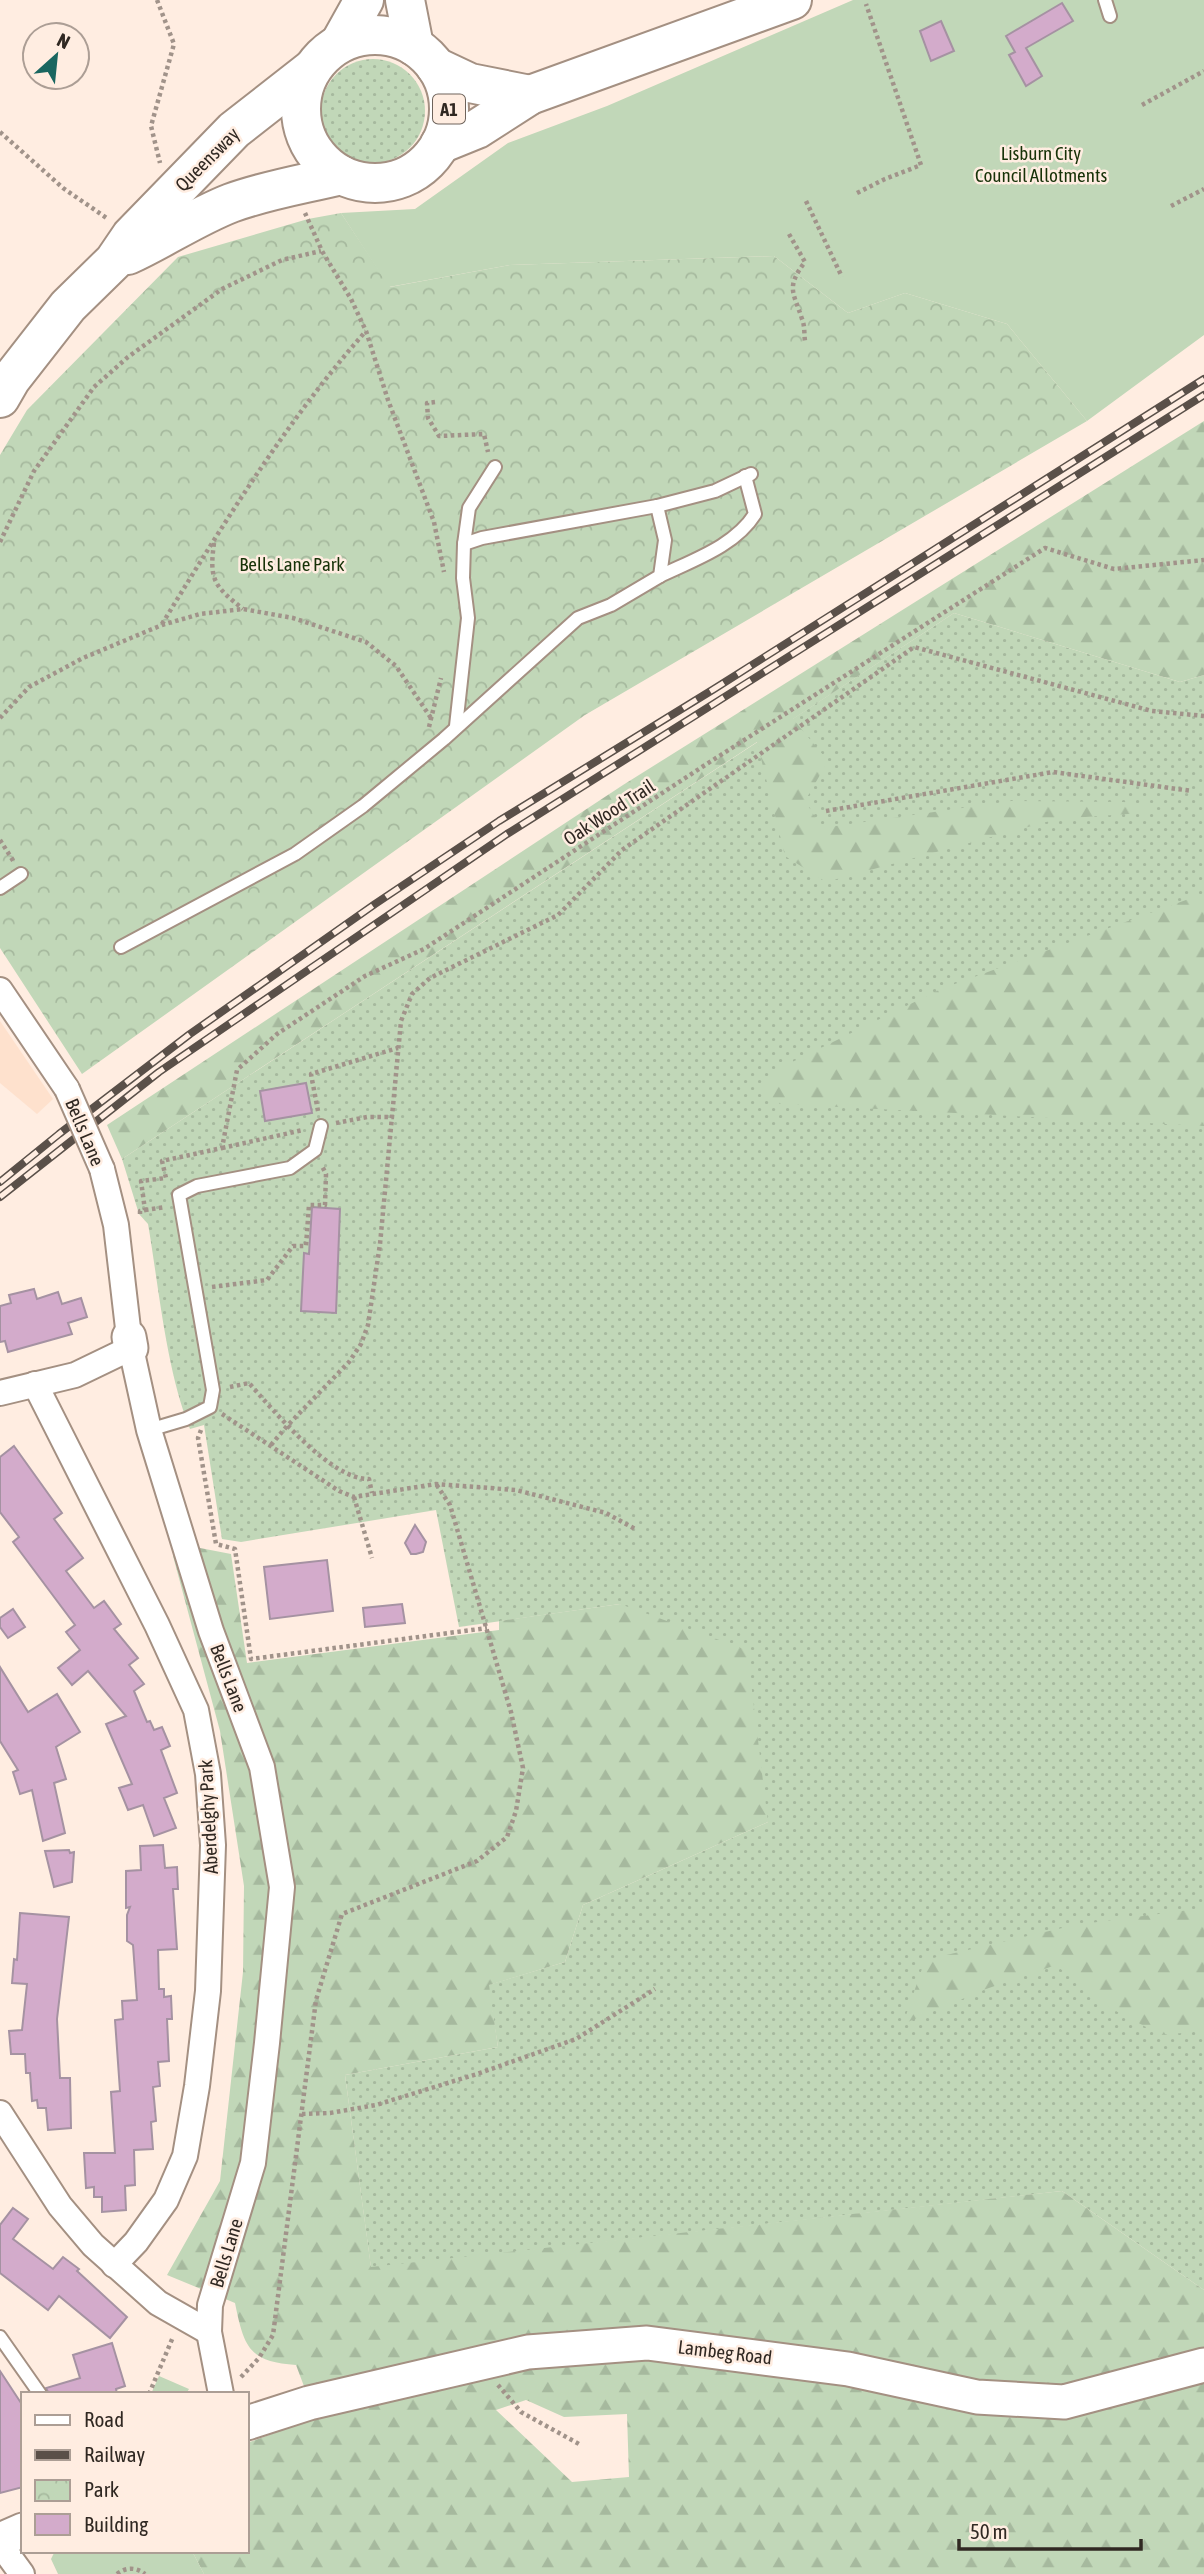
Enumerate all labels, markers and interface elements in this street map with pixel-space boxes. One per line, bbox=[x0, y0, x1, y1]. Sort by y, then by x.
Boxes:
north arrow bbox=[21, 21, 91, 91]
text: N bbox=[54, 29, 74, 53]
road number: A1 bbox=[433, 94, 465, 124]
street label: Queensway bbox=[171, 122, 244, 195]
park label: Lisburn City Council Allotments bbox=[975, 142, 1107, 186]
park label: Bells Lane Park bbox=[239, 553, 345, 575]
street label: Oak Wood Trail bbox=[559, 774, 659, 850]
street label: Bells Lane bbox=[61, 1095, 109, 1169]
street label: Bells Lane bbox=[206, 1641, 252, 1715]
street label: Aberdelghy Park bbox=[194, 1759, 222, 1875]
street label: Bells Lane bbox=[205, 2216, 247, 2290]
street label: Lambeg Road bbox=[677, 2335, 773, 2369]
legend bbox=[21, 2392, 248, 2553]
text: Road bbox=[84, 2407, 124, 2431]
text: Railway bbox=[84, 2442, 146, 2466]
text: Park bbox=[84, 2477, 119, 2501]
scale bar bbox=[959, 2508, 1141, 2552]
text: Building bbox=[84, 2512, 148, 2536]
text: 50 m bbox=[970, 2519, 1008, 2543]

